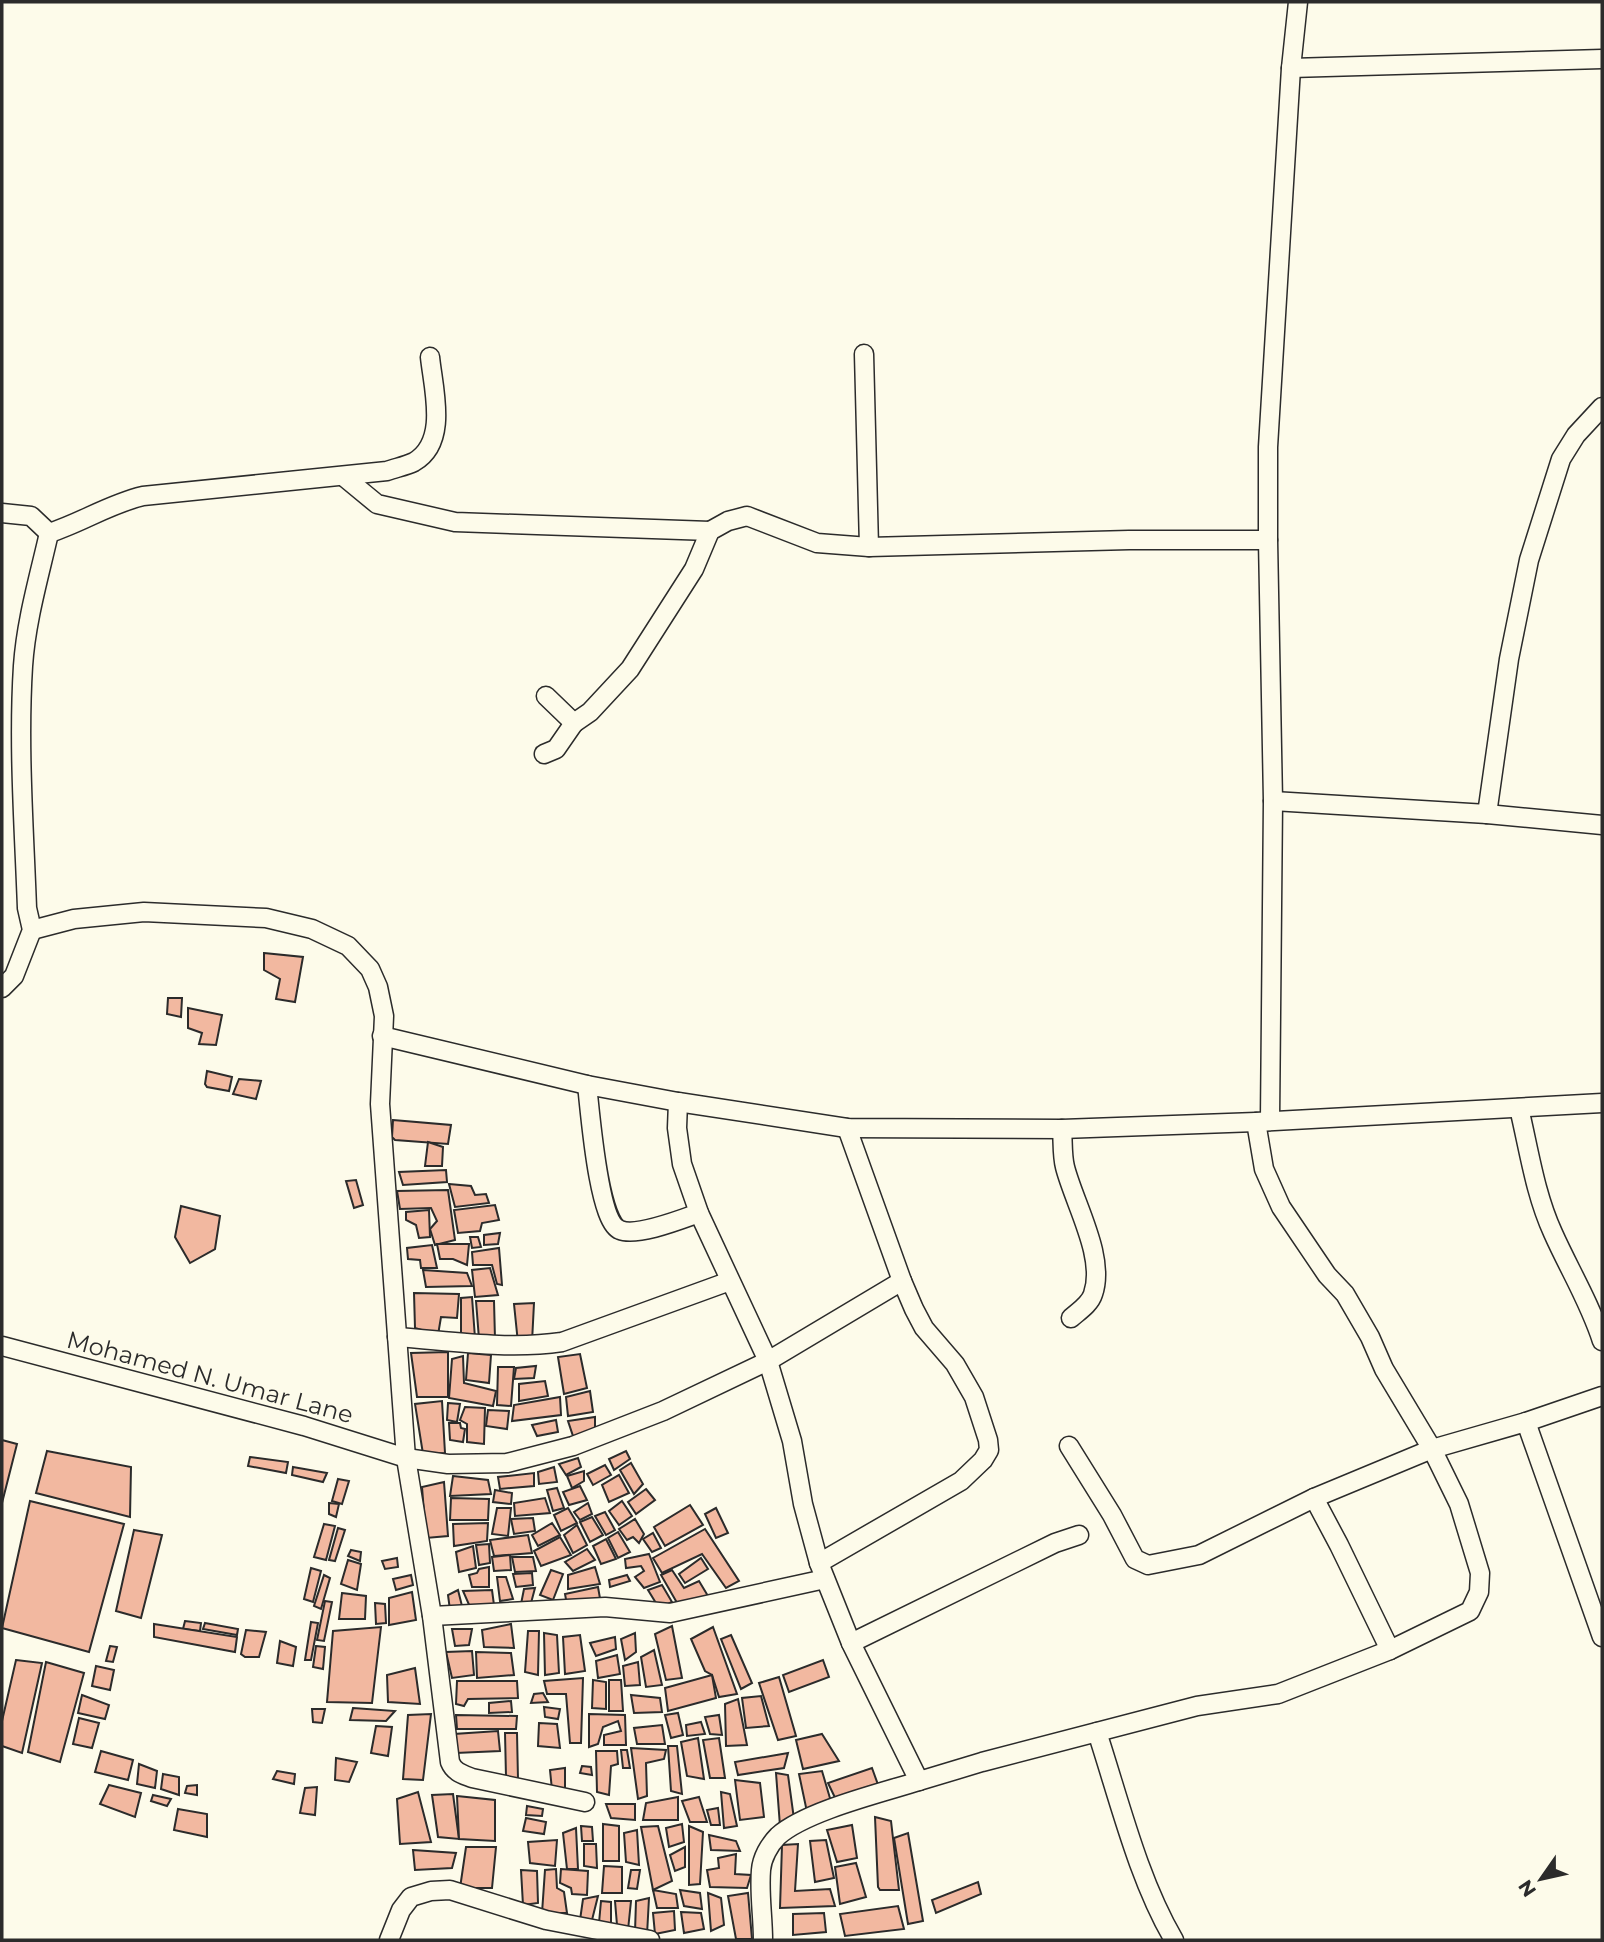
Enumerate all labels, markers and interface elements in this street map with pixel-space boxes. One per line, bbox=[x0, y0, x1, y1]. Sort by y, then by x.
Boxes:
street label: Mohamed N. Umar Lane bbox=[64, 1325, 356, 1429]
north arrow bbox=[1506, 1844, 1576, 1914]
text: N bbox=[1513, 1875, 1541, 1901]

